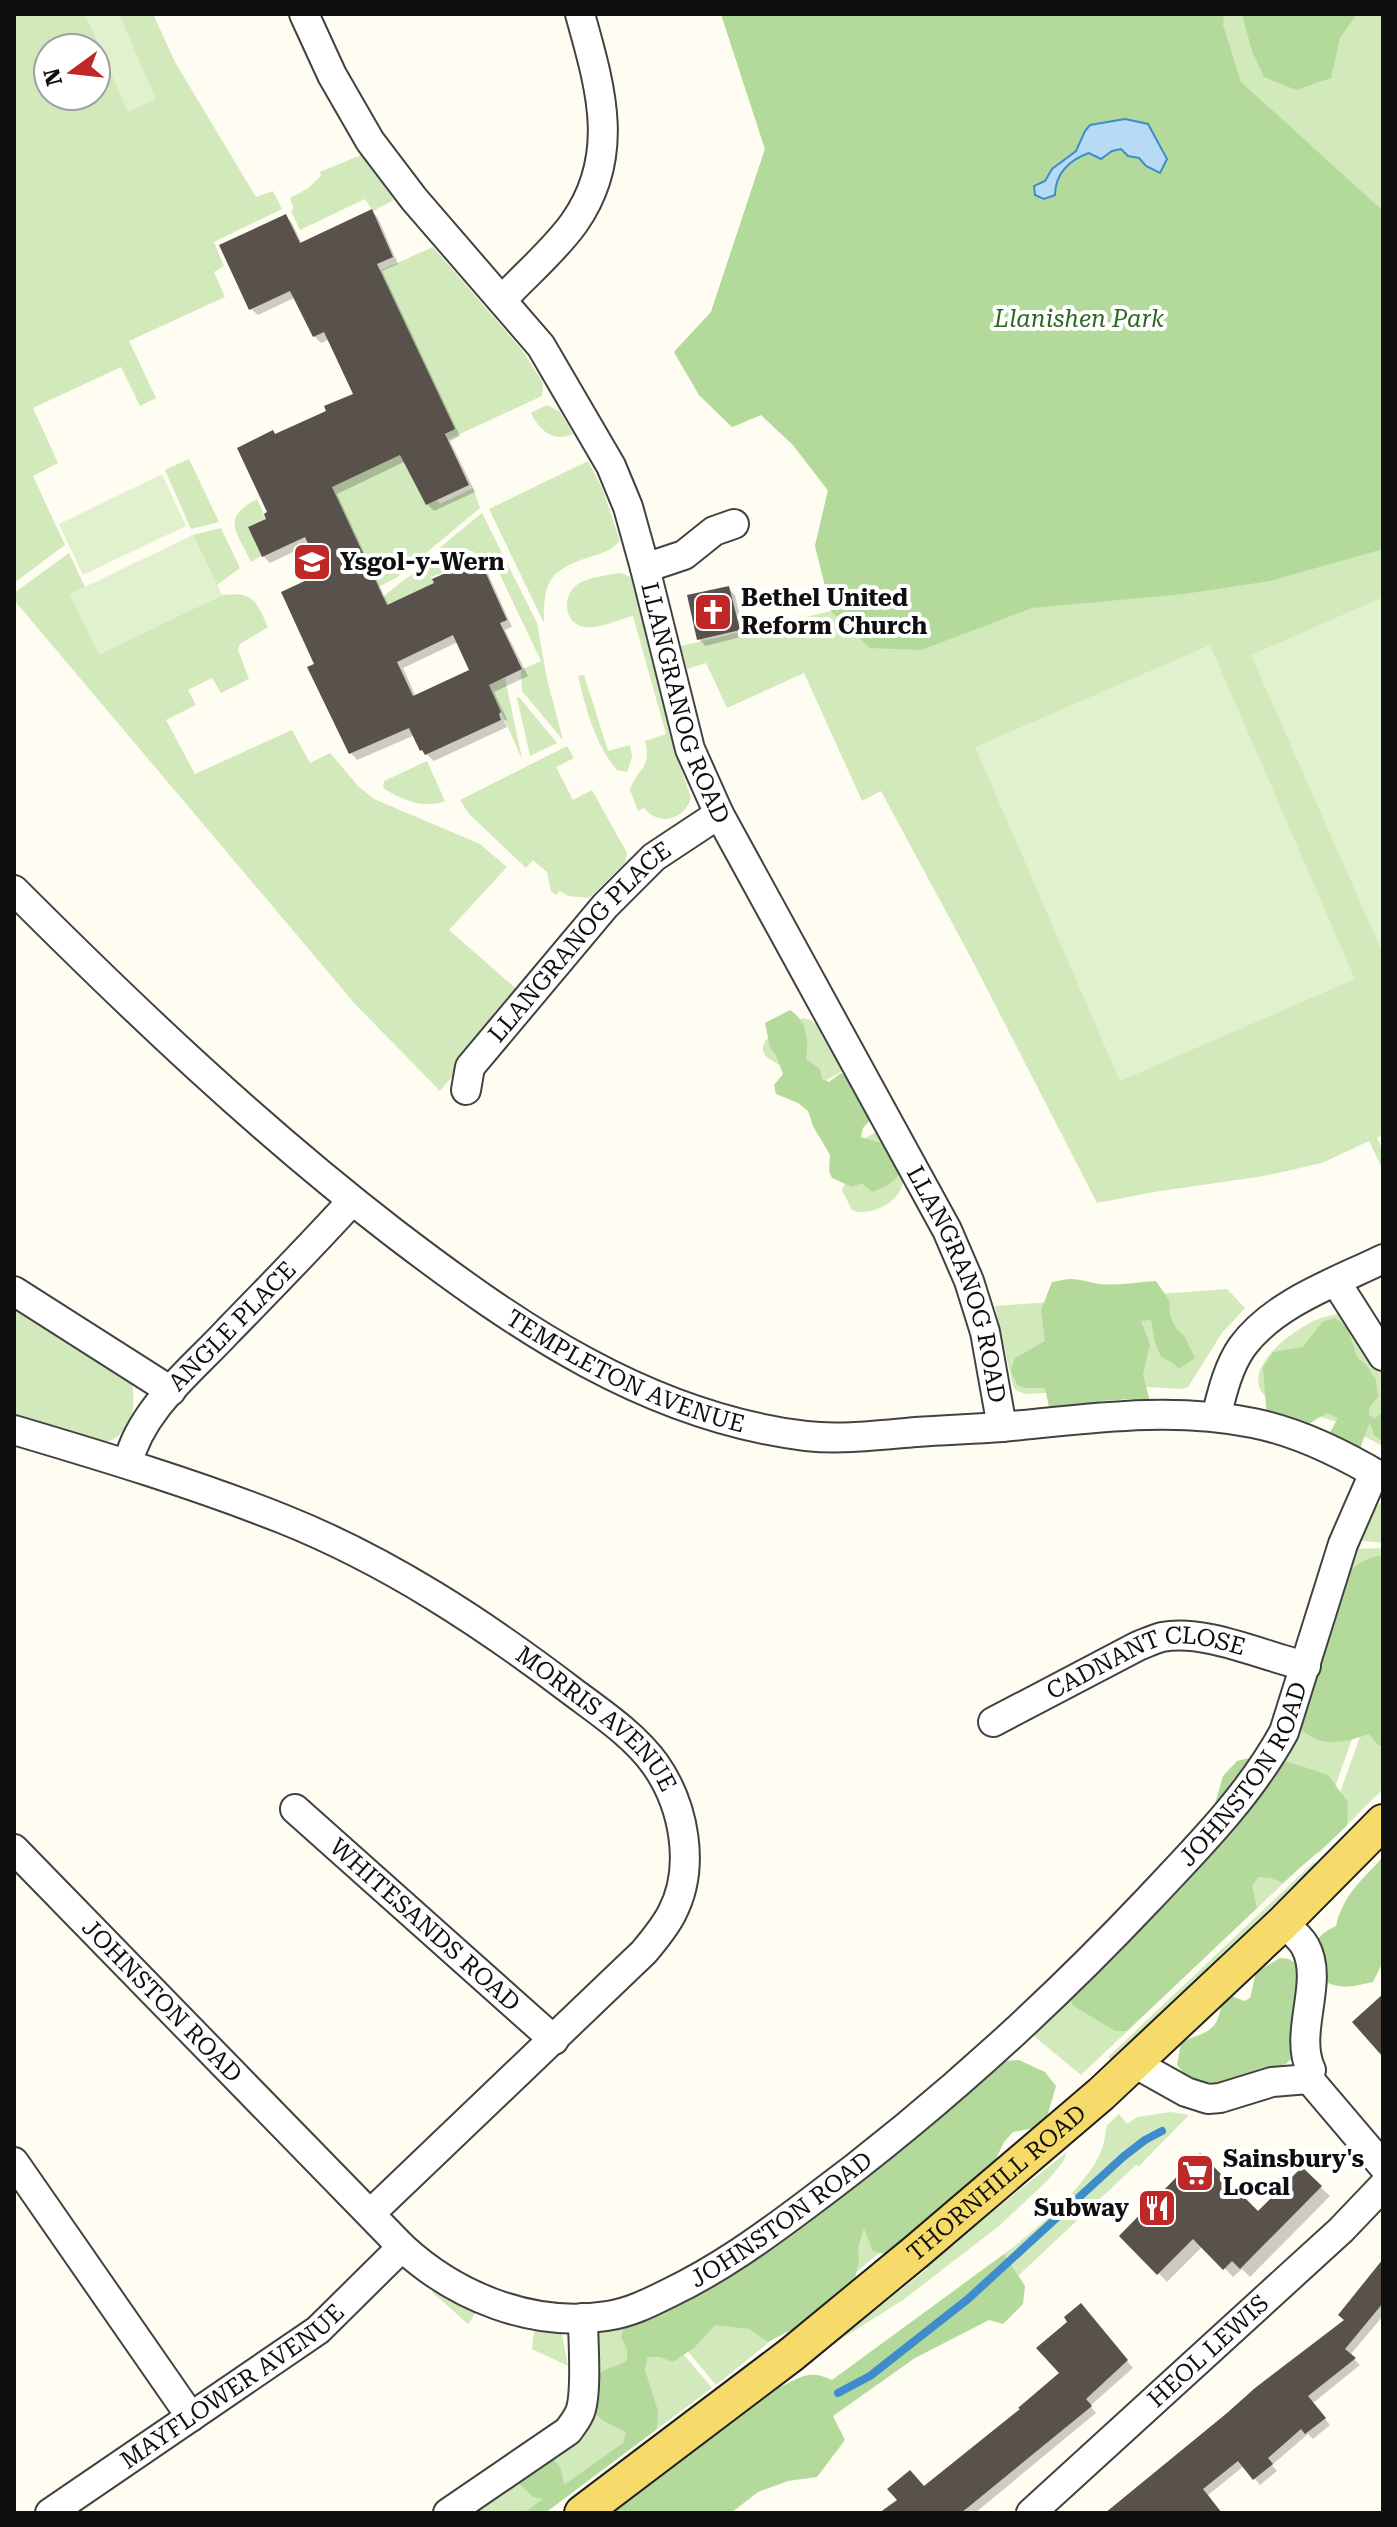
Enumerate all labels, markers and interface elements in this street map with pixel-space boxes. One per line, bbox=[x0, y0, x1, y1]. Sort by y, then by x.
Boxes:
north arrow bbox=[32, 32, 112, 112]
text: N bbox=[39, 66, 67, 88]
park label: Llanishen Park bbox=[993, 305, 1164, 333]
school or university icon: Ysgol-y-Wern bbox=[291, 541, 333, 583]
place label: Ysgol-y-Wern bbox=[340, 548, 505, 576]
street label: LLANGRANOG ROAD bbox=[635, 579, 735, 828]
place label: Bethel United Reform Church bbox=[741, 584, 927, 640]
church icon: Bethel United Reform Church bbox=[692, 591, 734, 633]
street label: LLANGRANOG PLACE bbox=[483, 836, 676, 1048]
street label: LLANGRANOG ROAD bbox=[901, 1161, 1011, 1405]
street label: ANGLE PLACE bbox=[163, 1256, 302, 1397]
street label: TEMPLETON AVENUE bbox=[501, 1304, 748, 1438]
street label: CADNANT CLOSE bbox=[1042, 1621, 1249, 1705]
street label: MORRIS AVENUE bbox=[511, 1641, 682, 1796]
street label: JOHNSTON ROAD bbox=[1173, 1678, 1313, 1872]
street label: WHITESANDS ROAD bbox=[324, 1833, 526, 2017]
street label: JOHNSTON ROAD bbox=[76, 1913, 248, 2088]
street label: THORNHILL ROAD bbox=[902, 2099, 1092, 2267]
place label: Sainsbury's Local bbox=[1223, 2145, 1364, 2201]
street label: JOHNSTON ROAD bbox=[685, 2146, 878, 2293]
supermarket icon: Sainsbury's Local bbox=[1174, 2152, 1216, 2194]
restaurant icon: Subway bbox=[1136, 2187, 1178, 2229]
place label: Subway bbox=[1034, 2194, 1130, 2222]
street label: HEOL LEWIS bbox=[1142, 2289, 1274, 2413]
street label: MAYFLOWER AVENUE bbox=[115, 2298, 350, 2475]

